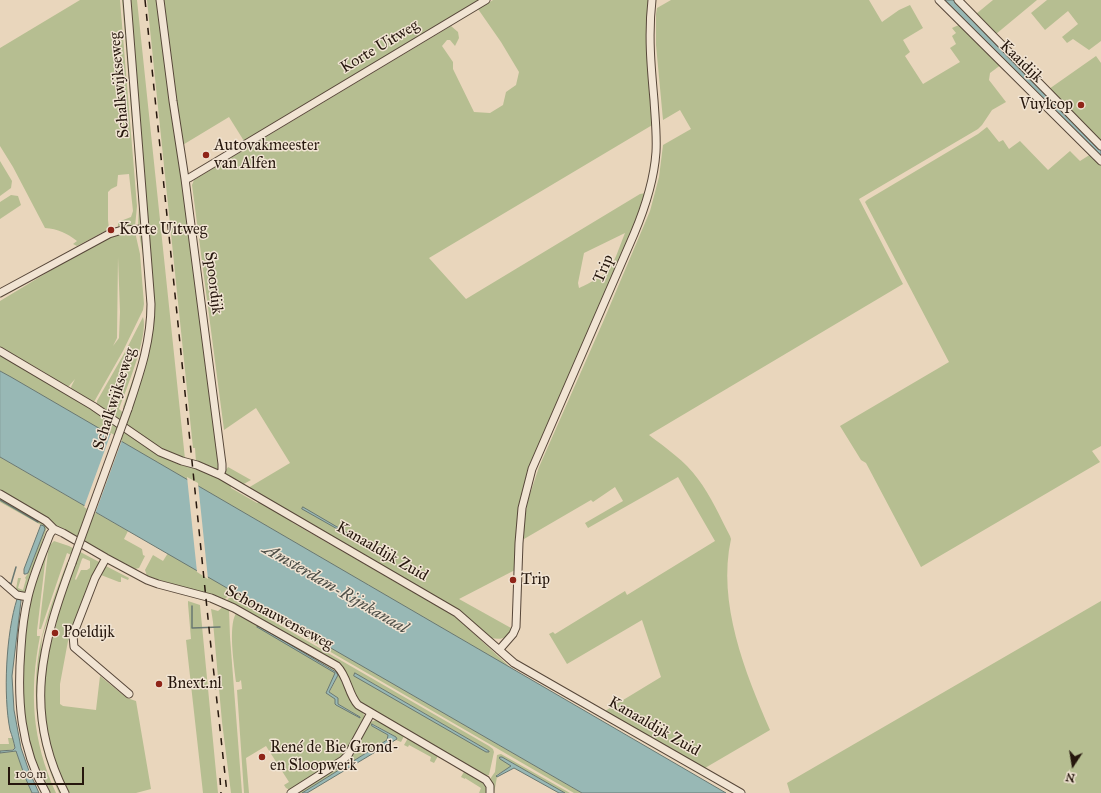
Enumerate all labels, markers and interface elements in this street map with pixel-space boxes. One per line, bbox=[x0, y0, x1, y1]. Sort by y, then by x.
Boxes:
street label: Korte Uitweg bbox=[337, 16, 423, 78]
street label: Schalkwijkseweg bbox=[106, 31, 134, 139]
street label: Kaaidijk bbox=[995, 37, 1047, 87]
place label: Vuylcop bbox=[1019, 95, 1073, 115]
marker: Vuylcop bbox=[1076, 100, 1086, 110]
place label: Autovakmeester van Alfen bbox=[214, 136, 320, 174]
marker: Autovakmeester van Alfen bbox=[201, 150, 211, 160]
place label: Korte Uitweg bbox=[119, 220, 207, 240]
marker: Korte Uitweg bbox=[106, 225, 116, 235]
street label: Spoordijk bbox=[200, 250, 226, 316]
street label: Trip bbox=[590, 252, 618, 286]
street label: Schalkwijkseweg bbox=[89, 345, 141, 453]
street label: Kanaaldijk Zuid bbox=[333, 518, 431, 586]
water label: Amsterdam-Rijnkanaal bbox=[259, 539, 411, 639]
place label: Trip bbox=[521, 570, 550, 590]
marker: Trip bbox=[508, 575, 518, 585]
street label: Schonauwenseweg bbox=[222, 581, 336, 655]
place label: Poeldijk bbox=[63, 623, 115, 643]
marker: Poeldijk bbox=[50, 628, 60, 638]
place label: Bnext.nl bbox=[167, 674, 222, 694]
marker: Bnext.nl bbox=[154, 679, 164, 689]
street label: Kanaaldijk Zuid bbox=[605, 693, 703, 761]
place label: René de Bie Grond- en Sloopwerk bbox=[270, 738, 399, 776]
north arrow bbox=[1053, 745, 1093, 785]
marker: René de Bie Grond- en Sloopwerk bbox=[257, 752, 267, 762]
scale bar bbox=[10, 759, 86, 785]
text: 100 m bbox=[15, 767, 46, 781]
text: N bbox=[1064, 770, 1076, 785]

